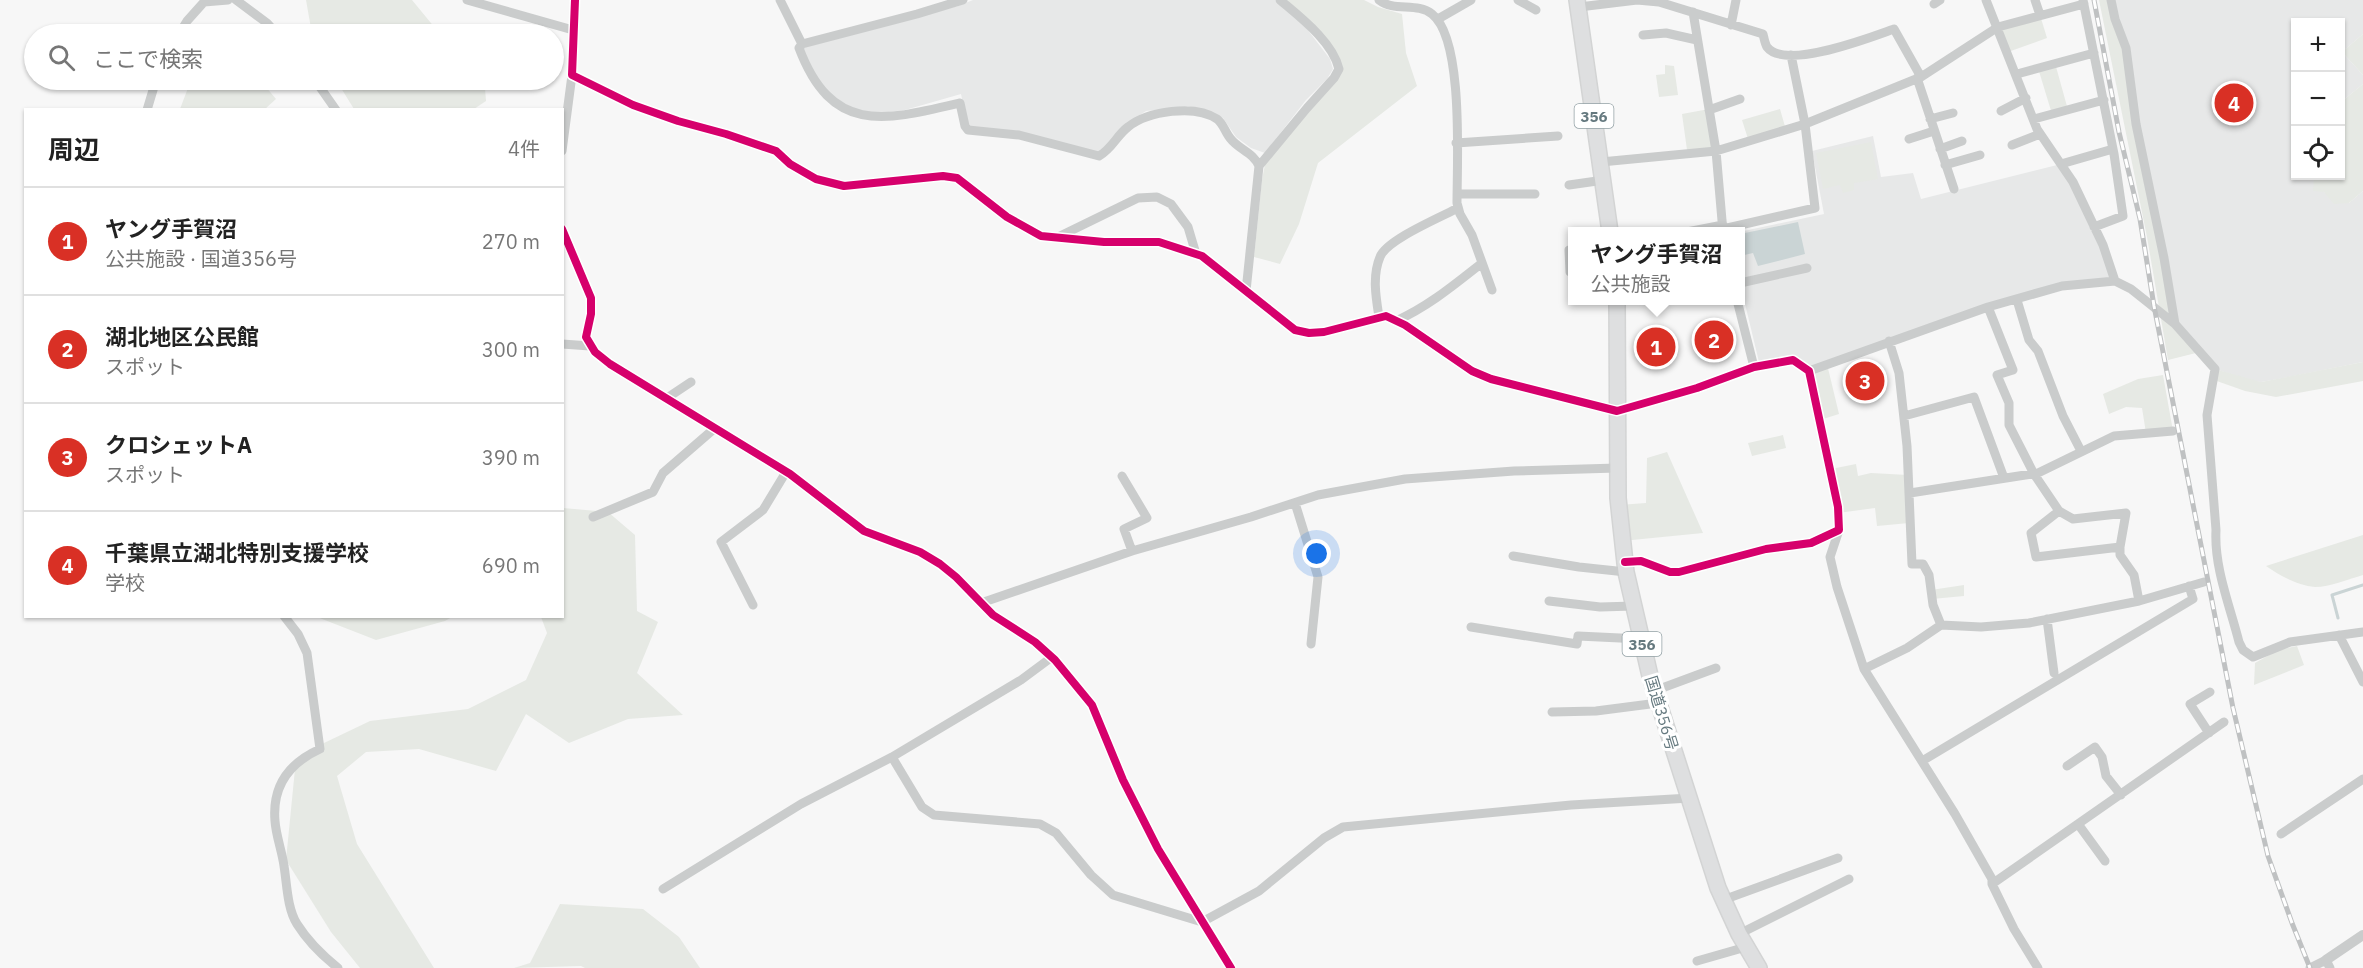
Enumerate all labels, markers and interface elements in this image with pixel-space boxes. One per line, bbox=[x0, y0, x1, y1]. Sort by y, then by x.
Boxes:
map controls bbox=[2291, 18, 2345, 180]
button: + bbox=[2291, 18, 2345, 72]
search box bbox=[24, 24, 564, 90]
icon: search bbox=[45, 41, 78, 74]
text: ここで検索 bbox=[93, 44, 203, 73]
button: − bbox=[2291, 72, 2345, 126]
pin: 4 bbox=[2214, 80, 2254, 126]
road number: 356 bbox=[1574, 104, 1614, 128]
button: locate bbox=[2291, 126, 2345, 180]
text: 周辺 bbox=[48, 132, 100, 166]
text: 4件 bbox=[508, 135, 540, 162]
text: ヤング手賀沼 bbox=[105, 214, 237, 243]
popup bbox=[1568, 227, 1745, 305]
text: 1 bbox=[62, 228, 74, 255]
text: 270 m bbox=[482, 228, 540, 255]
text: ヤング手賀沼 bbox=[1590, 239, 1723, 268]
text: 公共施設 · 国道356号 bbox=[105, 245, 297, 272]
text: 公共施設 bbox=[1590, 270, 1670, 297]
pin: 2 bbox=[1694, 318, 1734, 362]
text: 湖北地区公民館 bbox=[105, 322, 259, 351]
pin: 1 bbox=[1636, 324, 1676, 370]
text: 2 bbox=[62, 336, 74, 363]
text: 300 m bbox=[482, 336, 540, 363]
text: スポット bbox=[105, 353, 185, 380]
pin: 3 bbox=[1846, 358, 1884, 404]
text: クロシェットA bbox=[105, 430, 252, 459]
text: 3 bbox=[62, 444, 74, 471]
text: 390 m bbox=[482, 444, 540, 471]
text: スポット bbox=[105, 461, 185, 488]
text: 千葉県立湖北特別支援学校 bbox=[105, 538, 369, 567]
your location bbox=[1302, 539, 1331, 568]
text: 4 bbox=[62, 552, 74, 579]
text: 690 m bbox=[482, 552, 540, 579]
text: 学校 bbox=[105, 569, 145, 596]
road number: 356 bbox=[1622, 632, 1662, 656]
street label: 国道356号 bbox=[1641, 673, 1683, 753]

